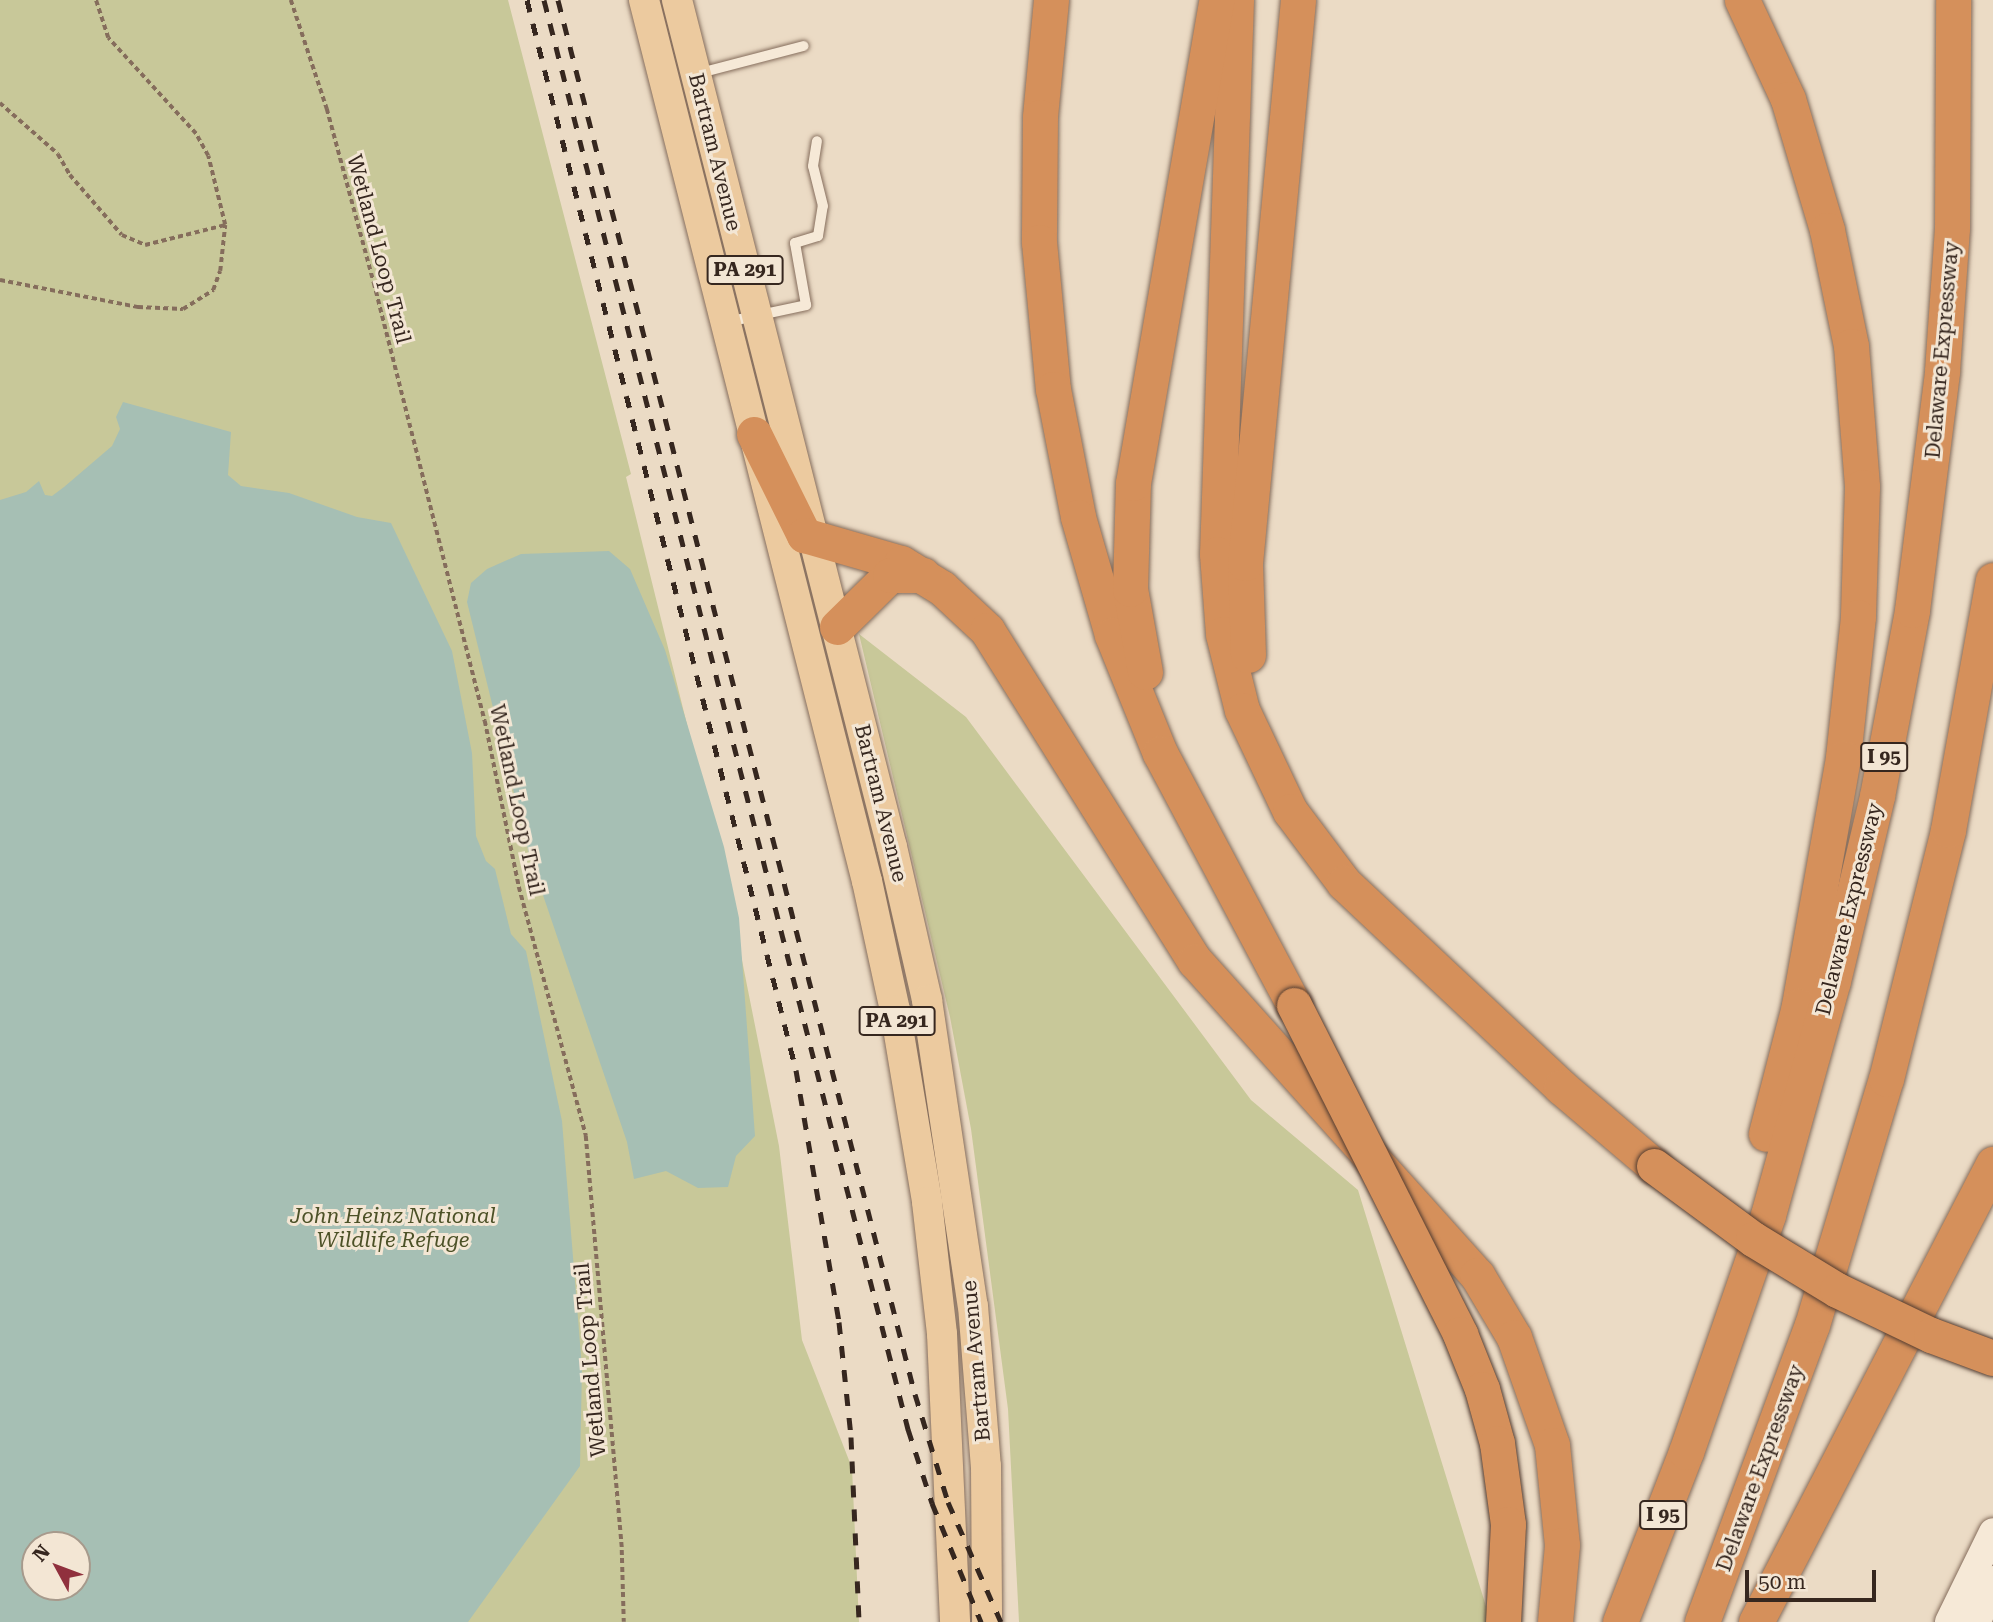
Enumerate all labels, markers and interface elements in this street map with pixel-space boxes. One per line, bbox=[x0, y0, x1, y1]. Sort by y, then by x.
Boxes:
street label: Bartram Avenue bbox=[683, 71, 747, 233]
street label: Wetland Loop Trail bbox=[342, 152, 416, 346]
street label: Delaware Expressway bbox=[1920, 240, 1964, 460]
road number: PA 291 bbox=[706, 254, 784, 286]
street label: Wetland Loop Trail bbox=[484, 702, 550, 898]
street label: Bartram Avenue bbox=[849, 722, 913, 884]
road number: I 95 bbox=[1860, 742, 1909, 772]
street label: Delaware Expressway bbox=[1810, 800, 1888, 1018]
road number: PA 291 bbox=[858, 1006, 936, 1036]
park label: John Heinz National Wildlife Refuge bbox=[290, 1203, 496, 1253]
street label: Wetland Loop Trail bbox=[569, 1262, 611, 1458]
street label: Bartram Avenue bbox=[956, 1279, 996, 1443]
street label: Delaware Expressway bbox=[1711, 1361, 1809, 1575]
road number: I 95 bbox=[1638, 1499, 1688, 1530]
north arrow bbox=[21, 1531, 91, 1601]
text: N bbox=[28, 1540, 55, 1566]
scale bar bbox=[1748, 1556, 1879, 1600]
text: 50 m bbox=[1758, 1570, 1806, 1594]

